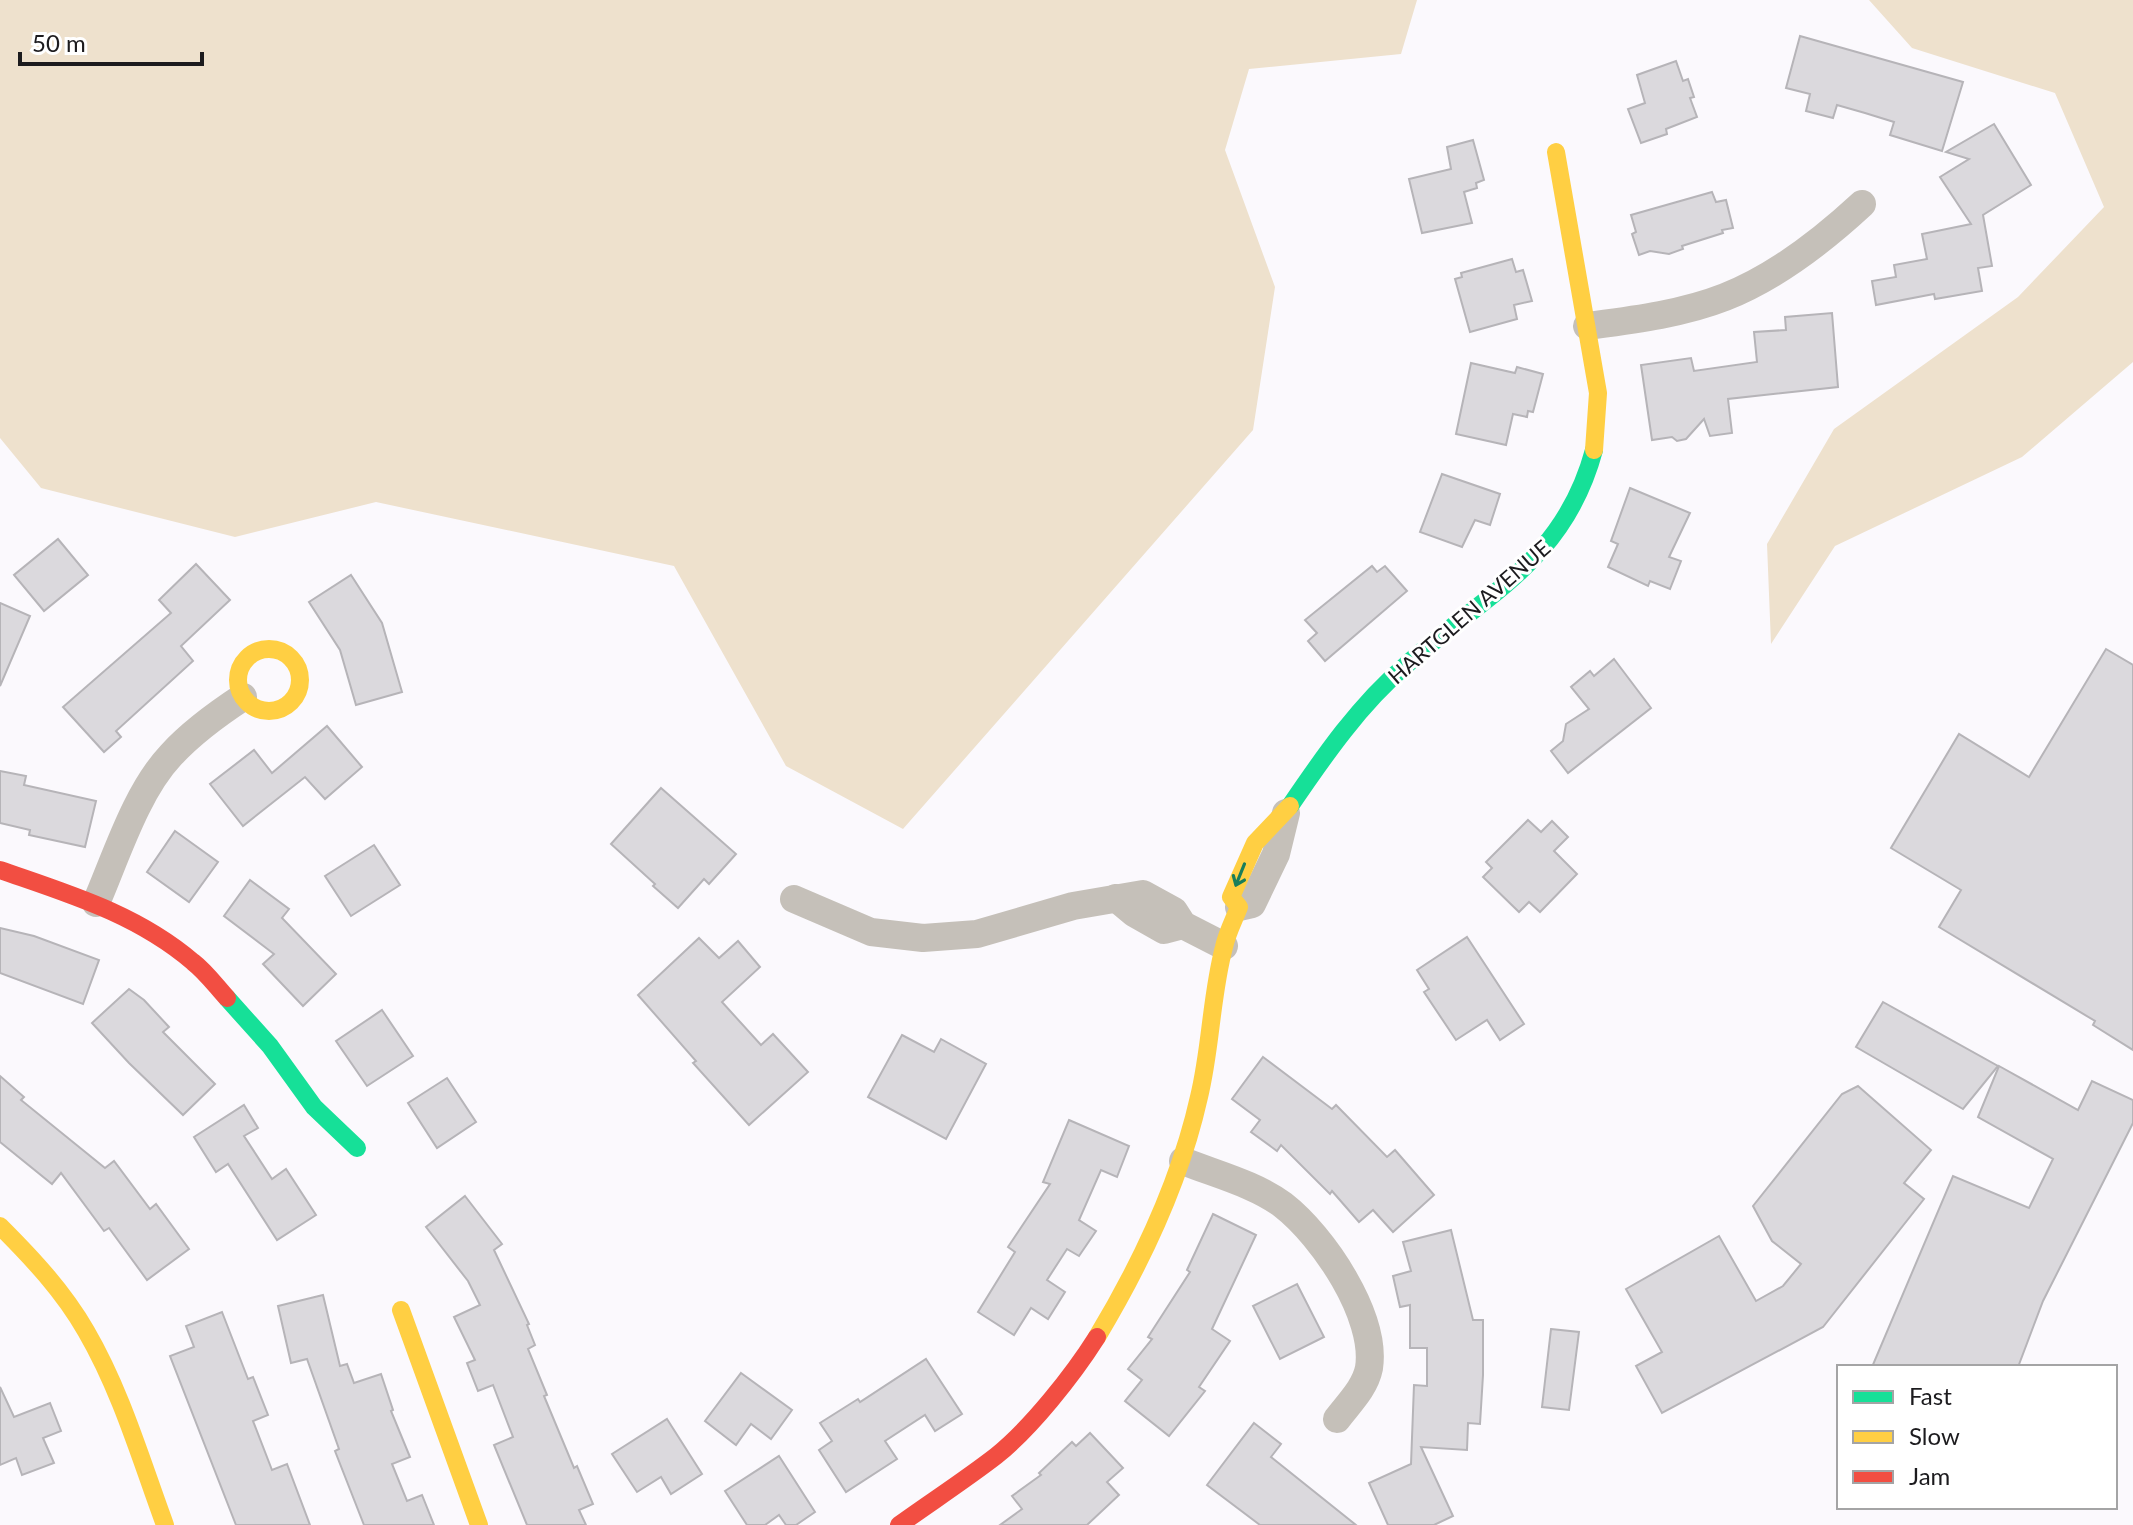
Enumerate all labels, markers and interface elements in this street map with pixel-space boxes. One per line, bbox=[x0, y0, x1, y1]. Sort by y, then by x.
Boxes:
scale bar bbox=[20, 16, 202, 66]
text: 50 m bbox=[32, 28, 86, 57]
street label: HARTGLEN AVENUE bbox=[1382, 534, 1555, 689]
one-way arrow bbox=[1232, 862, 1246, 887]
legend bbox=[1837, 1365, 2117, 1509]
text: Fast bbox=[1909, 1381, 1952, 1410]
text: Slow bbox=[1909, 1421, 1960, 1450]
text: Jam bbox=[1909, 1461, 1950, 1490]

